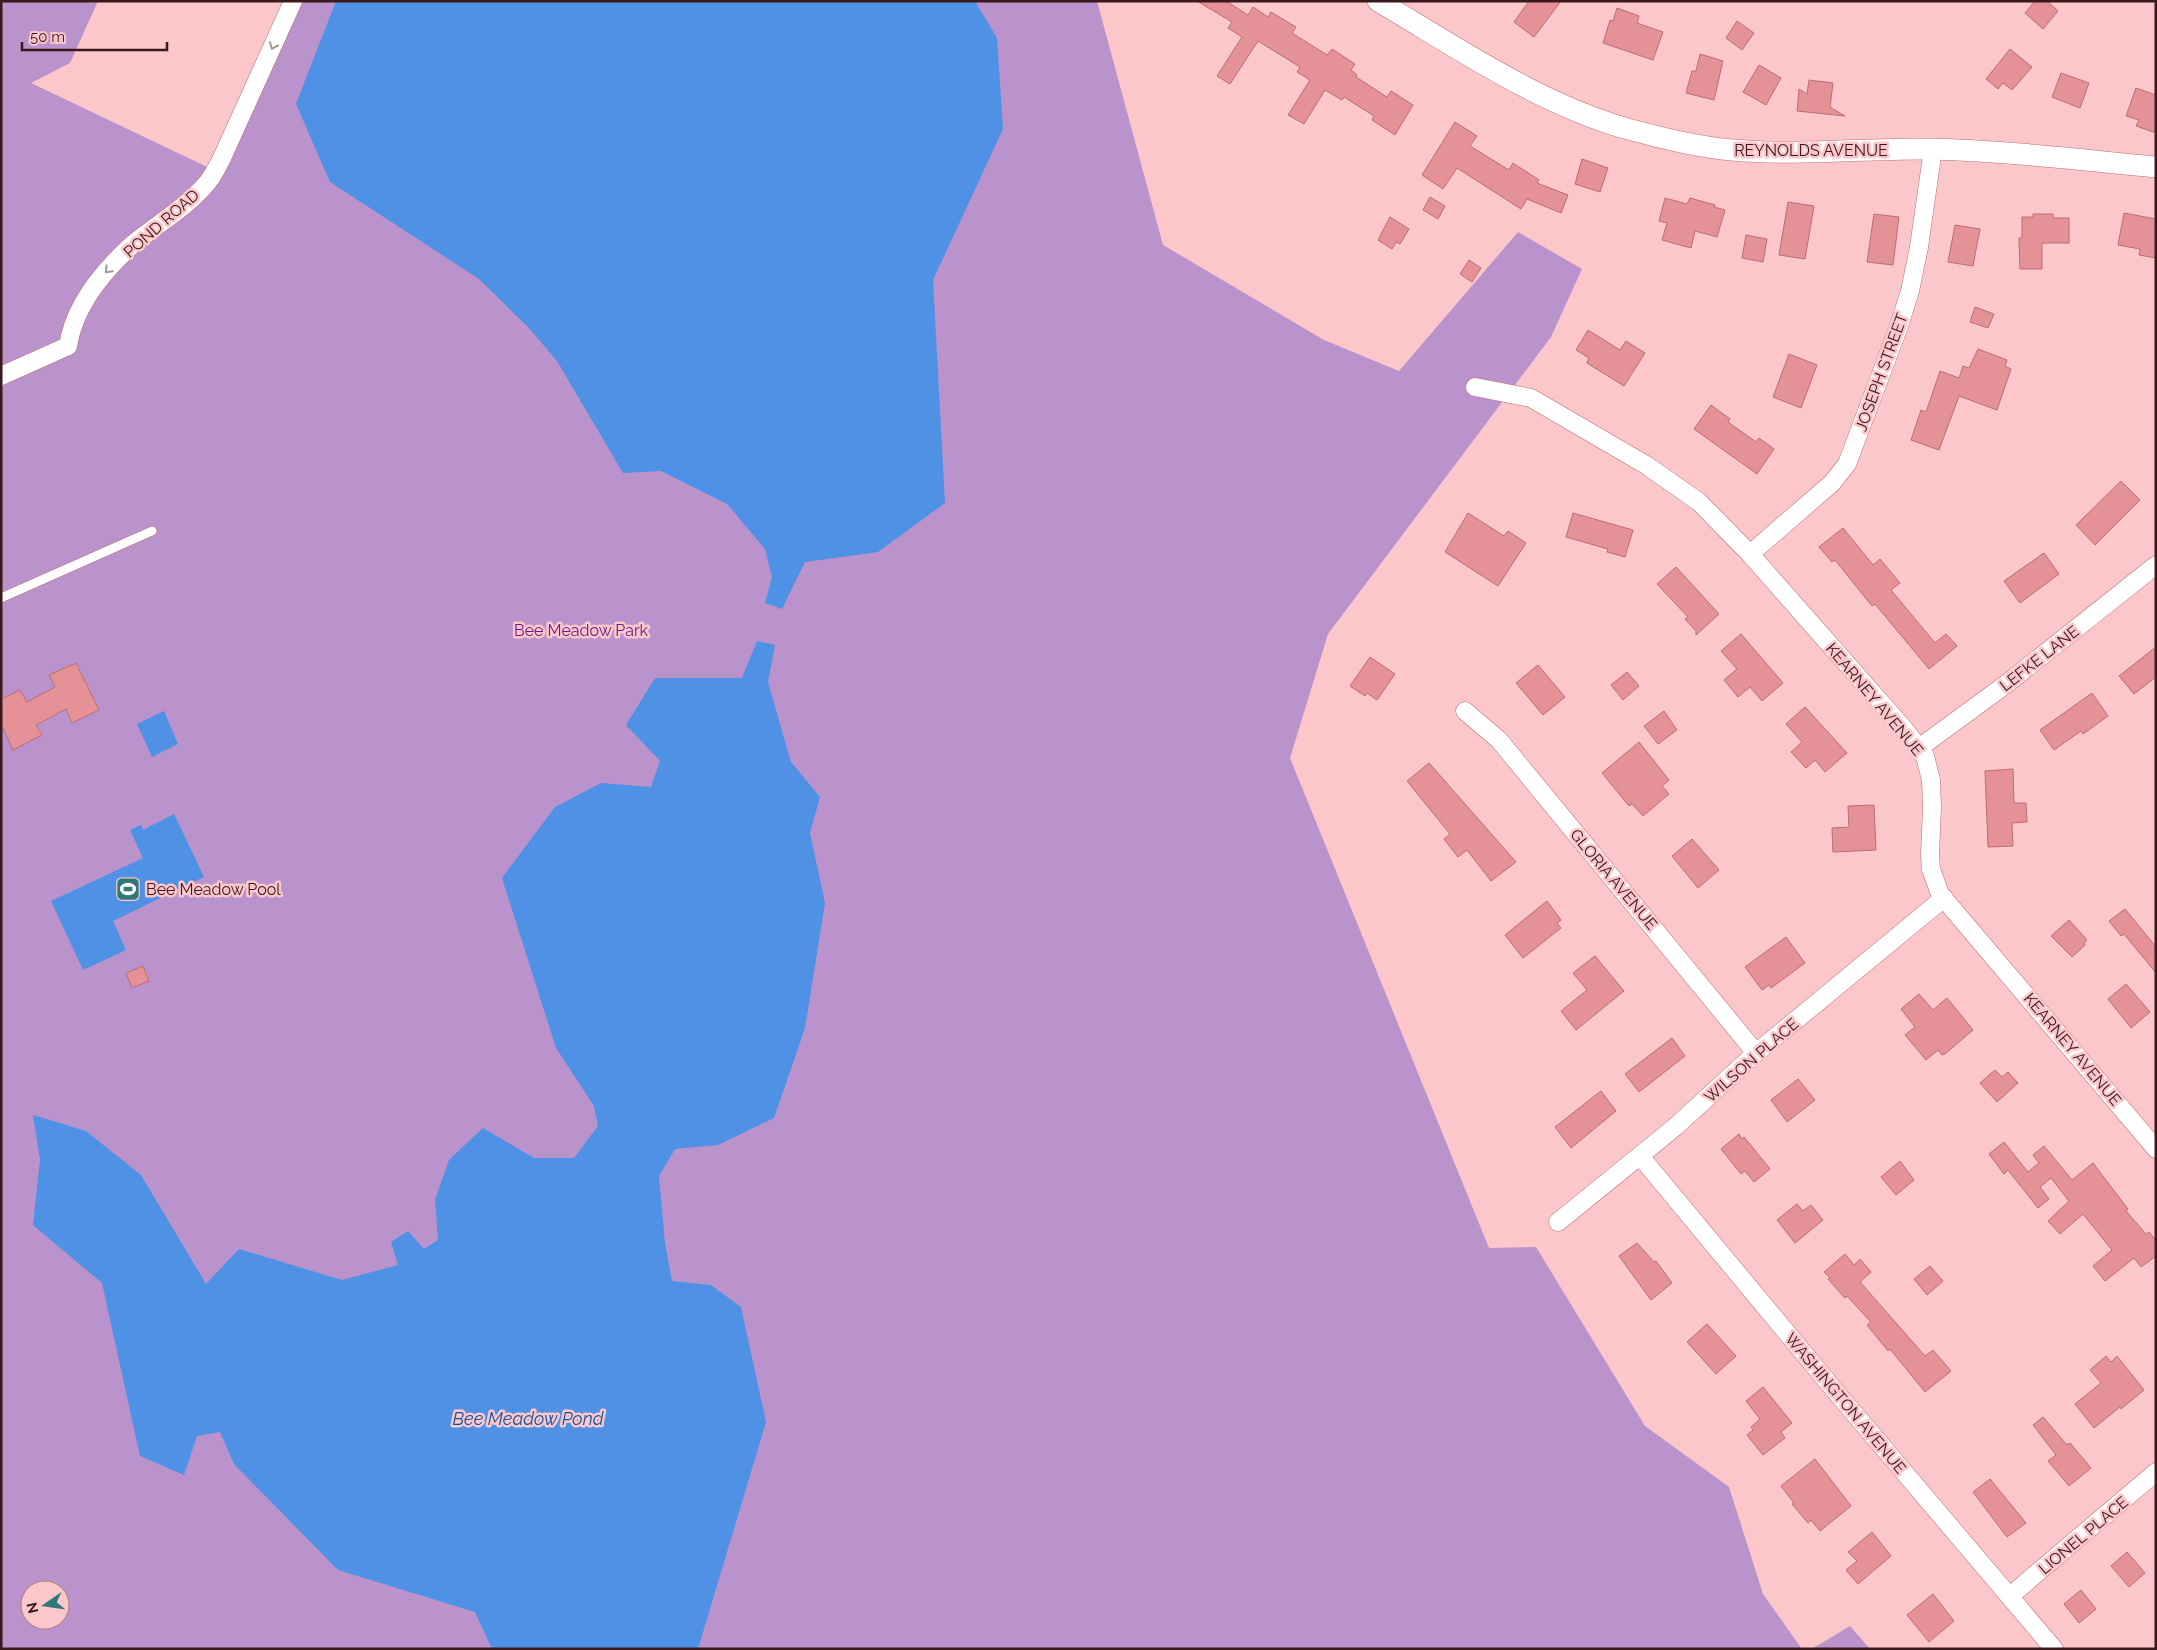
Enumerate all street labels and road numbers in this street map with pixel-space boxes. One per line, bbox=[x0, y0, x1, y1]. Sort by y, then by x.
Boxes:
street label: REYNOLDS AVENUE bbox=[1734, 141, 1888, 160]
street label: POND ROAD bbox=[120, 185, 203, 261]
street label: JOSEPH STREET bbox=[1851, 310, 1912, 434]
street label: LEFKE LANE bbox=[1996, 622, 2083, 695]
street label: KEARNEY AVENUE bbox=[1822, 639, 1928, 760]
street label: GLORIA AVENUE bbox=[1566, 825, 1661, 934]
street label: KEARNEY AVENUE bbox=[2020, 989, 2126, 1110]
street label: WILSON PLACE bbox=[1700, 1014, 1803, 1106]
street label: WASHINGTON AVENUE bbox=[1781, 1329, 1910, 1478]
street label: LIONEL PLACE bbox=[2035, 1492, 2132, 1578]

